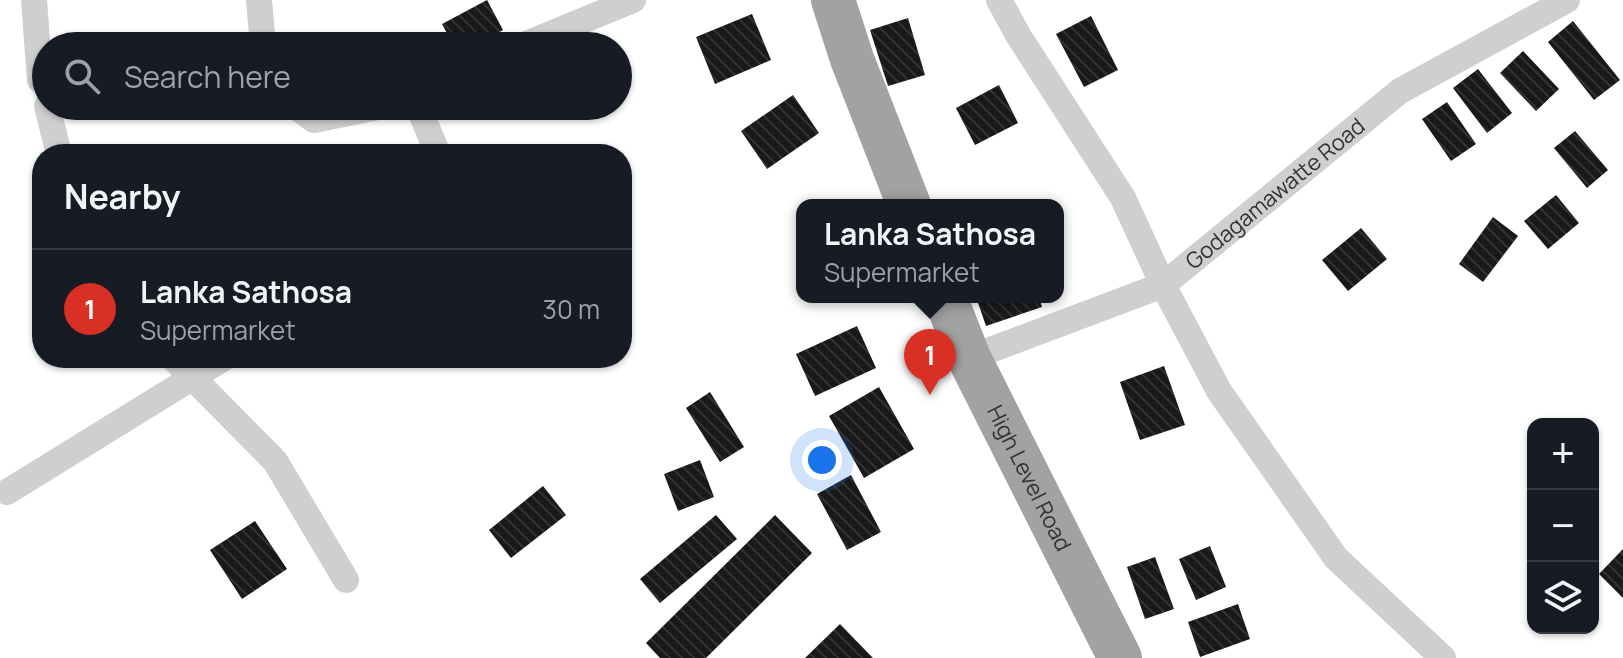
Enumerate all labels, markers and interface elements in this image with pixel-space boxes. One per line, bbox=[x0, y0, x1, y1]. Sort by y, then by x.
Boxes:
search box bbox=[32, 32, 632, 120]
icon: search bbox=[60, 54, 104, 98]
text: Search here bbox=[124, 56, 291, 97]
street label: Godagamawatte Road bbox=[1179, 111, 1371, 276]
text: Nearby bbox=[64, 173, 180, 219]
popup bbox=[796, 199, 1064, 303]
text: Lanka Sathosa bbox=[824, 213, 1036, 254]
text: Supermarket bbox=[824, 254, 980, 290]
text: Lanka Sathosa bbox=[140, 271, 352, 312]
text: 1 bbox=[84, 291, 96, 327]
text: 30 m bbox=[543, 291, 600, 327]
text: Supermarket bbox=[140, 312, 296, 348]
pin: 1 bbox=[904, 329, 956, 395]
street label: High Level Road bbox=[980, 400, 1079, 556]
map controls bbox=[1527, 418, 1599, 634]
button: + bbox=[1527, 418, 1599, 490]
your location bbox=[802, 440, 842, 480]
button: − bbox=[1527, 490, 1599, 562]
button: layers bbox=[1527, 562, 1599, 634]

